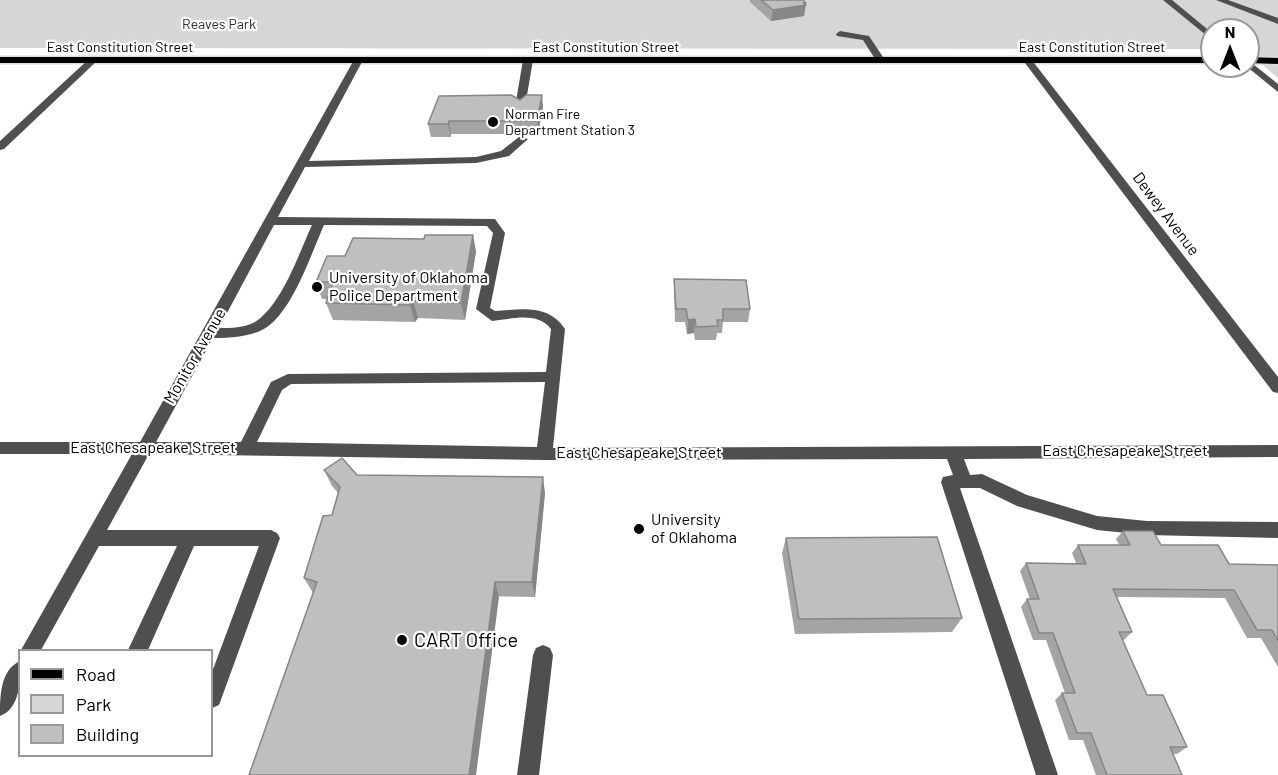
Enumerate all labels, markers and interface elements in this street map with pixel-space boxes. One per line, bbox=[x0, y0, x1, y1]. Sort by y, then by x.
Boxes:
park label: Reaves Park bbox=[182, 16, 256, 32]
north arrow bbox=[1200, 18, 1260, 78]
text: N bbox=[1225, 22, 1235, 41]
street label: East Constitution Street bbox=[47, 39, 193, 55]
street label: East Constitution Street bbox=[533, 39, 679, 55]
street label: East Constitution Street bbox=[1019, 39, 1165, 55]
place label: Norman Fire Department Station 3 bbox=[505, 106, 635, 138]
marker: Norman Fire Department Station 3 bbox=[486, 115, 500, 129]
street label: Dewey Avenue bbox=[1128, 169, 1204, 259]
place label: University of Oklahoma Police Department bbox=[329, 268, 488, 306]
marker: University of Oklahoma Police Department bbox=[310, 280, 324, 294]
street label: Monitor Avenue bbox=[160, 305, 230, 407]
street label: East Chesapeake Street bbox=[70, 438, 236, 458]
street label: East Chesapeake Street bbox=[1042, 441, 1208, 461]
street label: East Chesapeake Street bbox=[556, 443, 722, 463]
place label: University of Oklahoma bbox=[651, 510, 737, 548]
marker: University of Oklahoma bbox=[632, 522, 646, 536]
place label: CART Office bbox=[414, 628, 518, 652]
marker: CART Office bbox=[395, 633, 409, 647]
legend bbox=[18, 649, 213, 757]
text: Road bbox=[76, 663, 116, 685]
text: Park bbox=[76, 693, 111, 715]
text: Building bbox=[76, 723, 139, 745]

